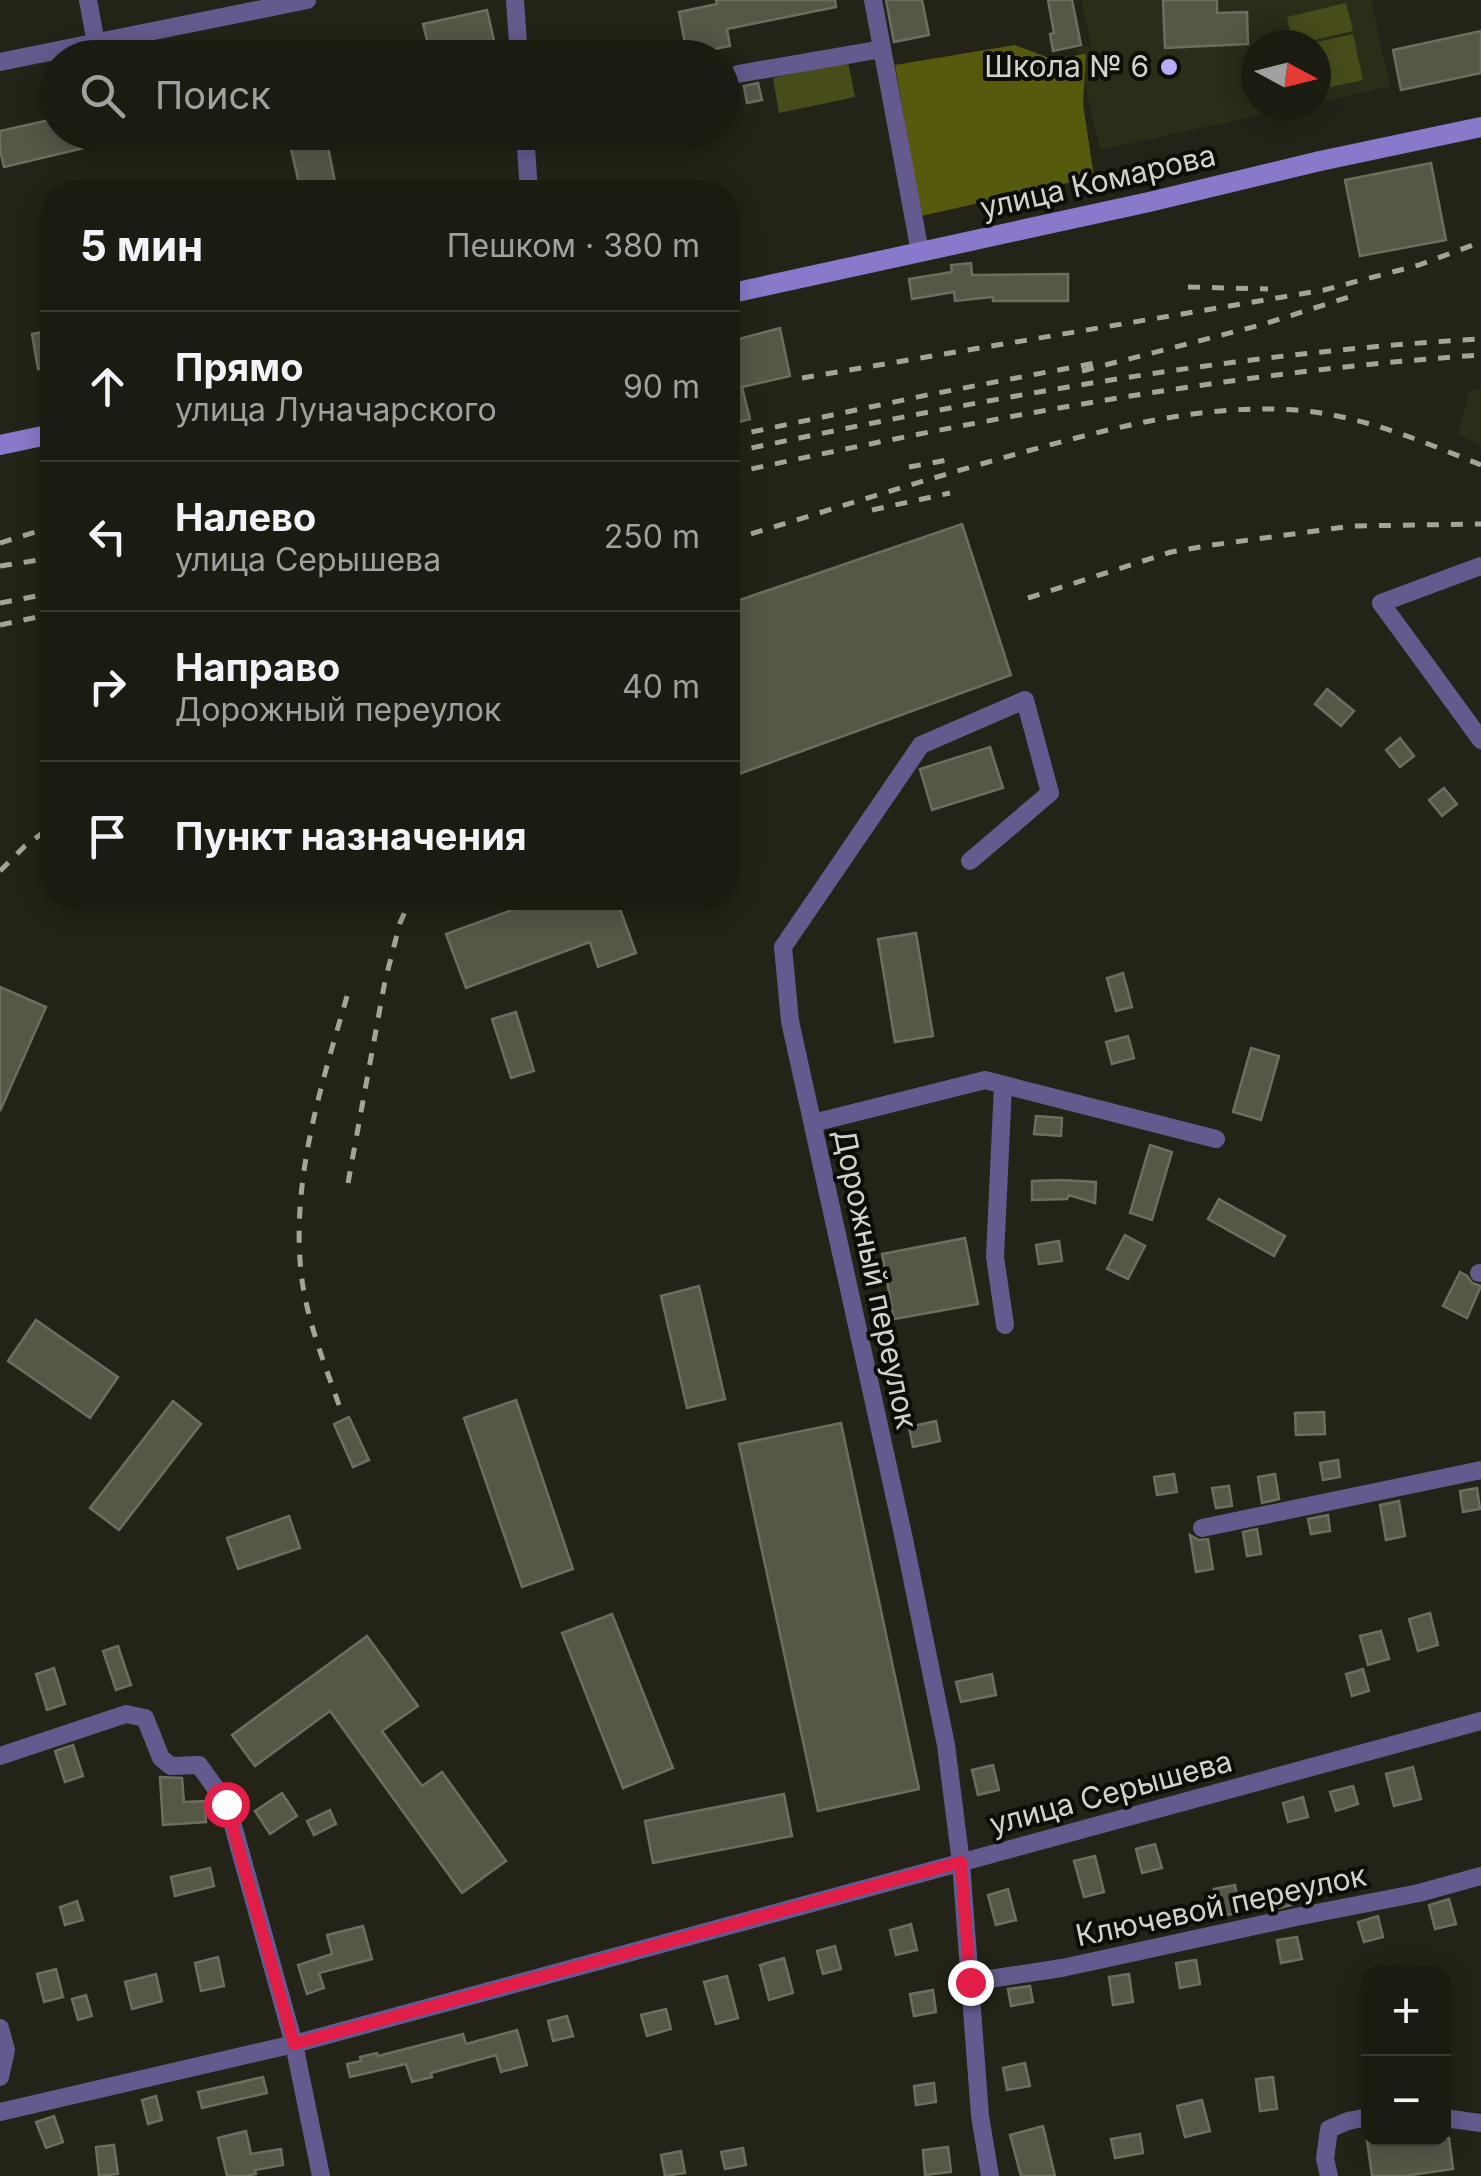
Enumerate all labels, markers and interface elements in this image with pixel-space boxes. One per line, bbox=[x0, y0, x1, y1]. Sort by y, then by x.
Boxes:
north arrow bbox=[1241, 30, 1331, 120]
search box bbox=[40, 40, 740, 150]
place label: Школа № 6 bbox=[984, 48, 1149, 84]
marker: Школа № 6 bbox=[1158, 56, 1180, 78]
icon: search bbox=[75, 68, 130, 123]
text: Поиск bbox=[155, 72, 271, 118]
street label: улица Комарова bbox=[976, 136, 1219, 226]
text: 5 мин bbox=[80, 220, 203, 271]
text: Пешком · 380 m bbox=[447, 226, 700, 265]
text: Прямо bbox=[175, 344, 303, 390]
icon: ahead bbox=[80, 359, 135, 414]
text: 90 m bbox=[623, 367, 700, 406]
text: улица Луначарского bbox=[175, 390, 497, 429]
text: Налево bbox=[175, 494, 316, 540]
icon: left bbox=[80, 509, 135, 564]
text: 250 m bbox=[604, 517, 700, 556]
text: улица Серышева bbox=[175, 540, 441, 579]
text: Направо bbox=[175, 644, 340, 690]
icon: right bbox=[80, 659, 135, 714]
text: 40 m bbox=[622, 667, 700, 706]
text: Дорожный переулок bbox=[175, 690, 501, 729]
icon: arrive bbox=[80, 809, 135, 864]
text: Пункт назначения bbox=[175, 813, 527, 859]
street label: Дорожный переулок bbox=[827, 1125, 925, 1432]
street label: улица Серышева bbox=[986, 1742, 1236, 1842]
route start bbox=[204, 1782, 250, 1828]
street label: Ключевой переулок bbox=[1072, 1857, 1369, 1953]
route end bbox=[948, 1960, 994, 2006]
map controls bbox=[1361, 1966, 1451, 2146]
button: + bbox=[1361, 1966, 1451, 2056]
button: − bbox=[1361, 2056, 1451, 2146]

